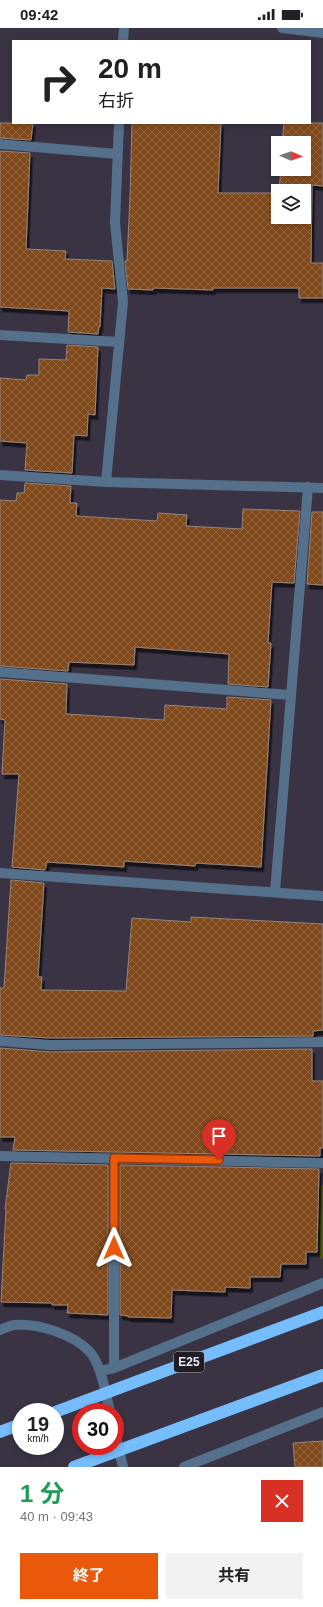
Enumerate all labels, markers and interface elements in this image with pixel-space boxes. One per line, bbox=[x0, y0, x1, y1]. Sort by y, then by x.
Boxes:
text: 09:42 bbox=[20, 6, 58, 23]
text: 20 m bbox=[98, 53, 162, 84]
icon: right bbox=[32, 56, 84, 108]
text: 右折 bbox=[98, 91, 134, 111]
north arrow bbox=[271, 136, 311, 176]
map controls bbox=[271, 136, 311, 224]
button: layers bbox=[271, 184, 311, 224]
pin bbox=[202, 1119, 236, 1160]
icon: arrive bbox=[208, 1125, 230, 1147]
position arrow bbox=[93, 1227, 135, 1269]
road number: E25 bbox=[174, 1352, 204, 1372]
speed limit sign: 30 bbox=[72, 1403, 124, 1455]
text: 19 bbox=[27, 1413, 49, 1435]
text: km/h bbox=[27, 1433, 49, 1444]
text: 1 分 bbox=[20, 1480, 64, 1507]
button: close bbox=[261, 1480, 303, 1522]
text: 40 m · 09:43 bbox=[20, 1509, 93, 1524]
button: 終了 bbox=[20, 1553, 158, 1599]
button: 共有 bbox=[166, 1553, 303, 1599]

